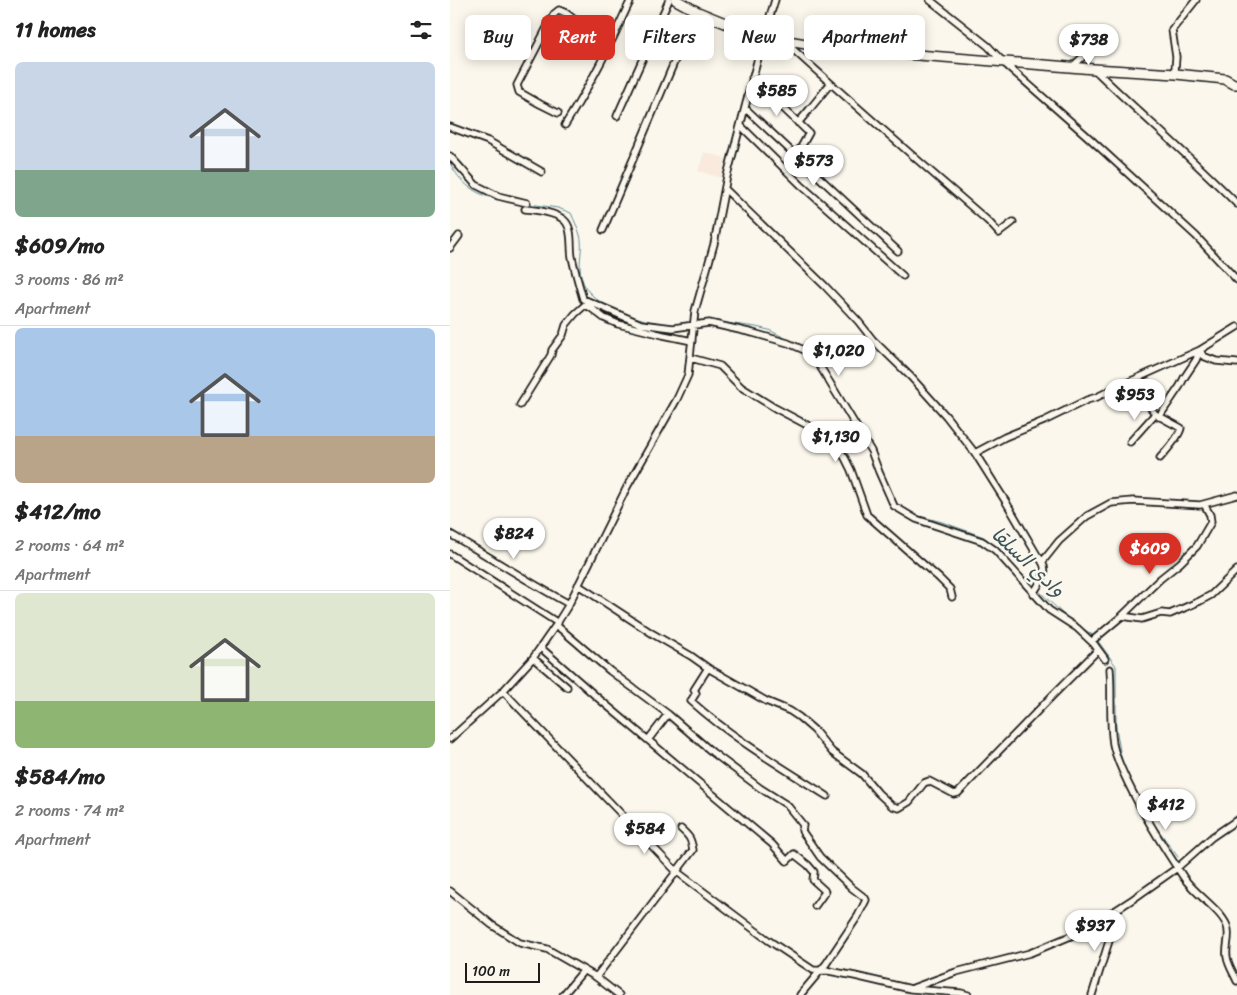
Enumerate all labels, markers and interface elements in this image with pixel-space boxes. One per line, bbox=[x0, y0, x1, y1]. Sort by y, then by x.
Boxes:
text: 11 homes bbox=[15, 11, 96, 49]
chip: Buy bbox=[465, 15, 531, 60]
chip: Rent bbox=[541, 15, 615, 60]
chip: Filters bbox=[625, 15, 714, 60]
chip: New bbox=[724, 15, 794, 60]
chip: Apartment bbox=[804, 15, 925, 60]
icon: filters bbox=[407, 16, 435, 44]
pin: $738 bbox=[1059, 23, 1119, 66]
text: $738 bbox=[1070, 25, 1108, 54]
pin: $585 bbox=[747, 74, 807, 117]
text: $585 bbox=[757, 76, 797, 105]
icon: home bbox=[180, 95, 270, 185]
pin: $573 bbox=[784, 144, 844, 187]
text: $573 bbox=[795, 146, 833, 175]
text: $609/mo bbox=[15, 227, 104, 265]
text: 3 rooms · 86 m² bbox=[15, 265, 124, 294]
text: Apartment bbox=[15, 294, 91, 323]
pin: $1,020 bbox=[798, 334, 880, 377]
text: $1,020 bbox=[813, 336, 865, 365]
icon: home bbox=[180, 360, 270, 450]
pin: $953 bbox=[1105, 378, 1165, 421]
text: $953 bbox=[1115, 380, 1155, 409]
pin: $1,130 bbox=[795, 420, 877, 463]
text: $1,130 bbox=[812, 422, 860, 451]
text: $412/mo bbox=[15, 493, 101, 531]
pin: $824 bbox=[484, 518, 544, 560]
water label: وادي السلقا bbox=[983, 518, 1074, 607]
text: $824 bbox=[494, 519, 534, 548]
text: 2 rooms · 64 m² bbox=[15, 531, 125, 560]
pin: $609 bbox=[1120, 532, 1180, 575]
text: $609 bbox=[1130, 534, 1170, 563]
text: Apartment bbox=[15, 560, 91, 589]
icon: home bbox=[180, 625, 270, 715]
text: $584/mo bbox=[15, 758, 105, 796]
pin: $412 bbox=[1136, 788, 1196, 831]
text: $412 bbox=[1148, 790, 1184, 819]
text: 2 rooms · 74 m² bbox=[15, 796, 125, 825]
pin: $584 bbox=[615, 812, 675, 855]
text: $584 bbox=[625, 814, 665, 843]
text: Apartment bbox=[15, 825, 91, 854]
pin: $937 bbox=[1065, 910, 1125, 952]
text: $937 bbox=[1076, 911, 1114, 940]
text: 100 m bbox=[472, 959, 510, 984]
scale bar bbox=[465, 960, 540, 983]

